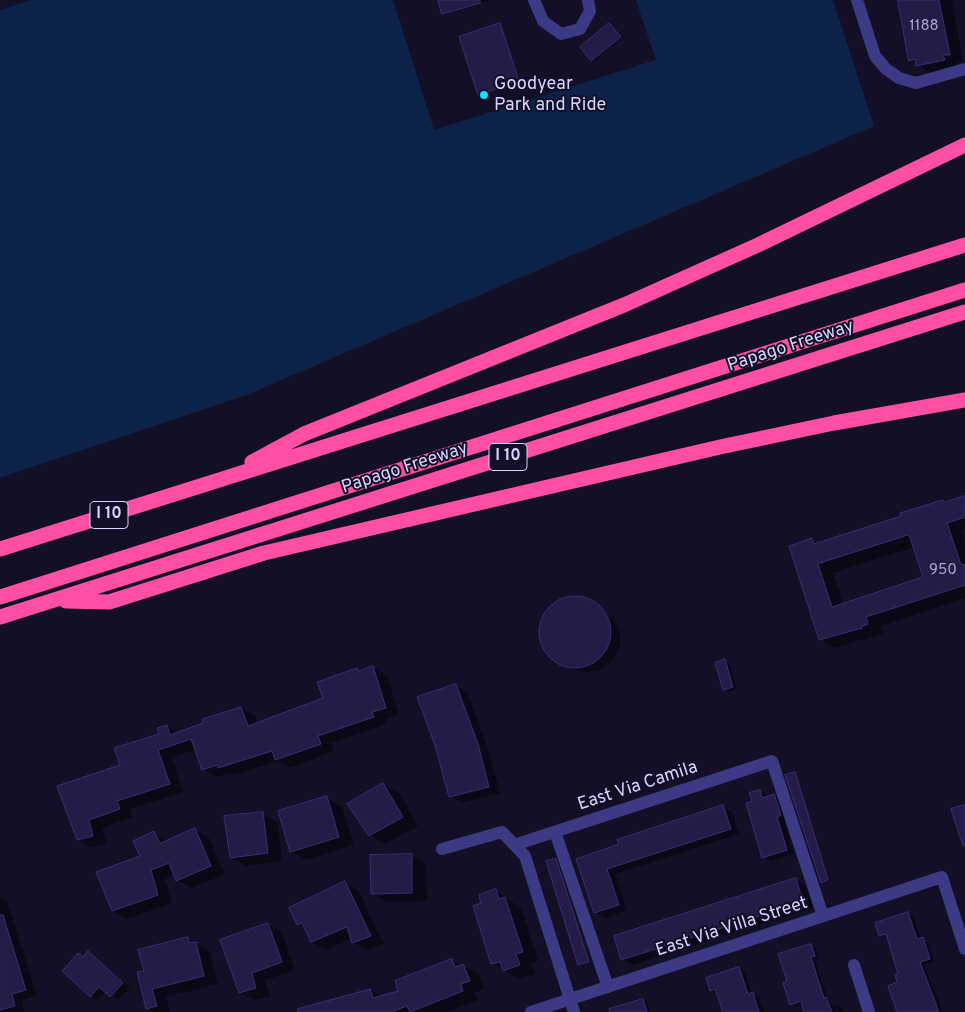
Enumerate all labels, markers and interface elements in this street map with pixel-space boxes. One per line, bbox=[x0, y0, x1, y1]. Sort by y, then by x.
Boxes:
house number: 1188 bbox=[909, 18, 939, 36]
place label: Goodyear Park and Ride bbox=[494, 74, 606, 116]
marker: Goodyear Park and Ride bbox=[478, 89, 490, 101]
street label: Papago Freeway bbox=[725, 316, 857, 378]
street label: Papago Freeway bbox=[339, 438, 471, 500]
road number: I 10 bbox=[489, 444, 527, 471]
road number: I 10 bbox=[90, 502, 128, 528]
house number: 950 bbox=[929, 562, 957, 580]
street label: East Via Camila bbox=[575, 757, 701, 817]
street label: East Via Villa Street bbox=[653, 893, 811, 963]

